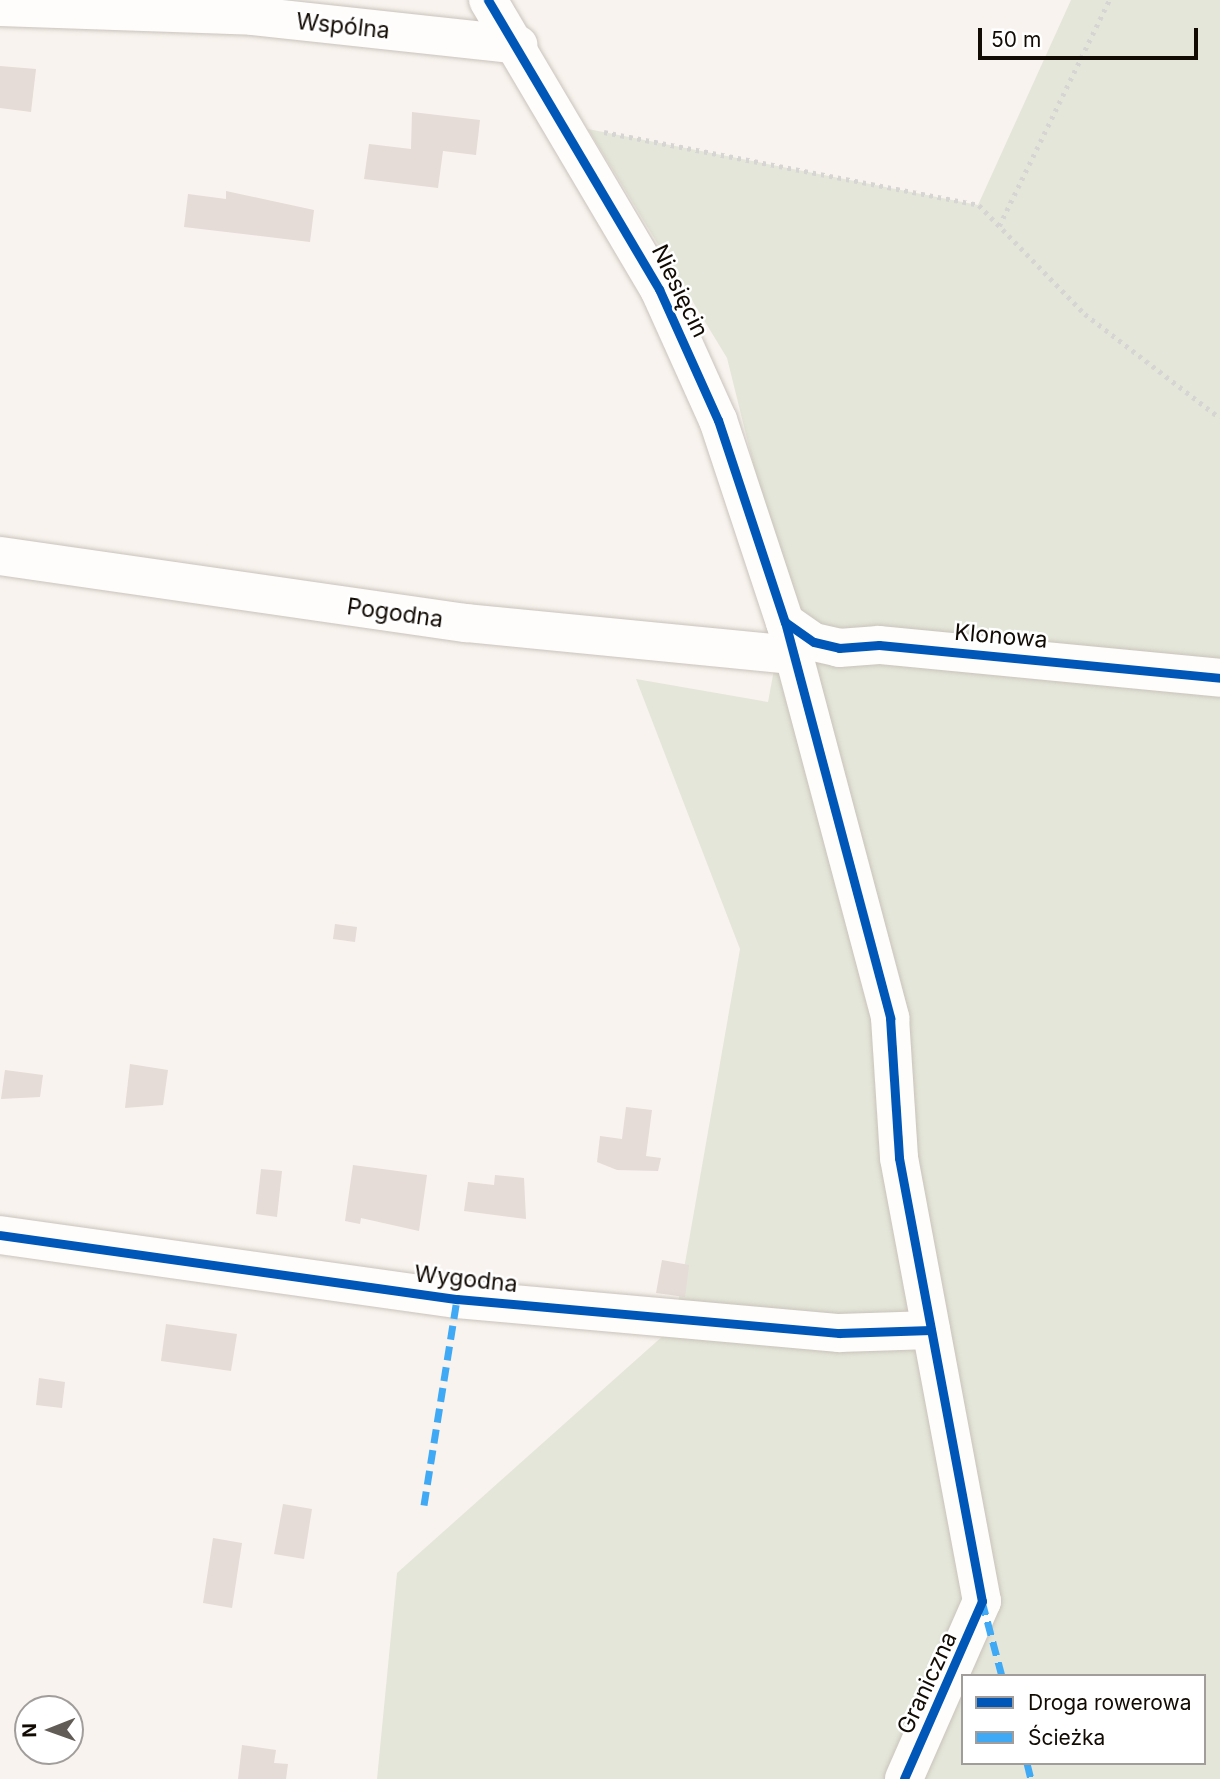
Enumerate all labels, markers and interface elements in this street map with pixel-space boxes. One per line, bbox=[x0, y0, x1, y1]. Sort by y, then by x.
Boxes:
street label: Wspólna bbox=[295, 7, 391, 45]
scale bar bbox=[982, 14, 1202, 58]
text: 50 m bbox=[991, 27, 1041, 52]
street label: Niesięcin bbox=[646, 240, 714, 342]
street label: Pogodna bbox=[345, 593, 445, 633]
street label: Klonowa bbox=[953, 618, 1049, 654]
street label: Wygodna bbox=[413, 1260, 519, 1298]
street label: Graniczna bbox=[891, 1627, 963, 1739]
legend bbox=[961, 1674, 1206, 1765]
text: Droga rowerowa bbox=[1028, 1690, 1191, 1715]
north arrow bbox=[14, 1695, 84, 1765]
text: N bbox=[18, 1723, 41, 1738]
text: Ścieżka bbox=[1028, 1725, 1105, 1750]

